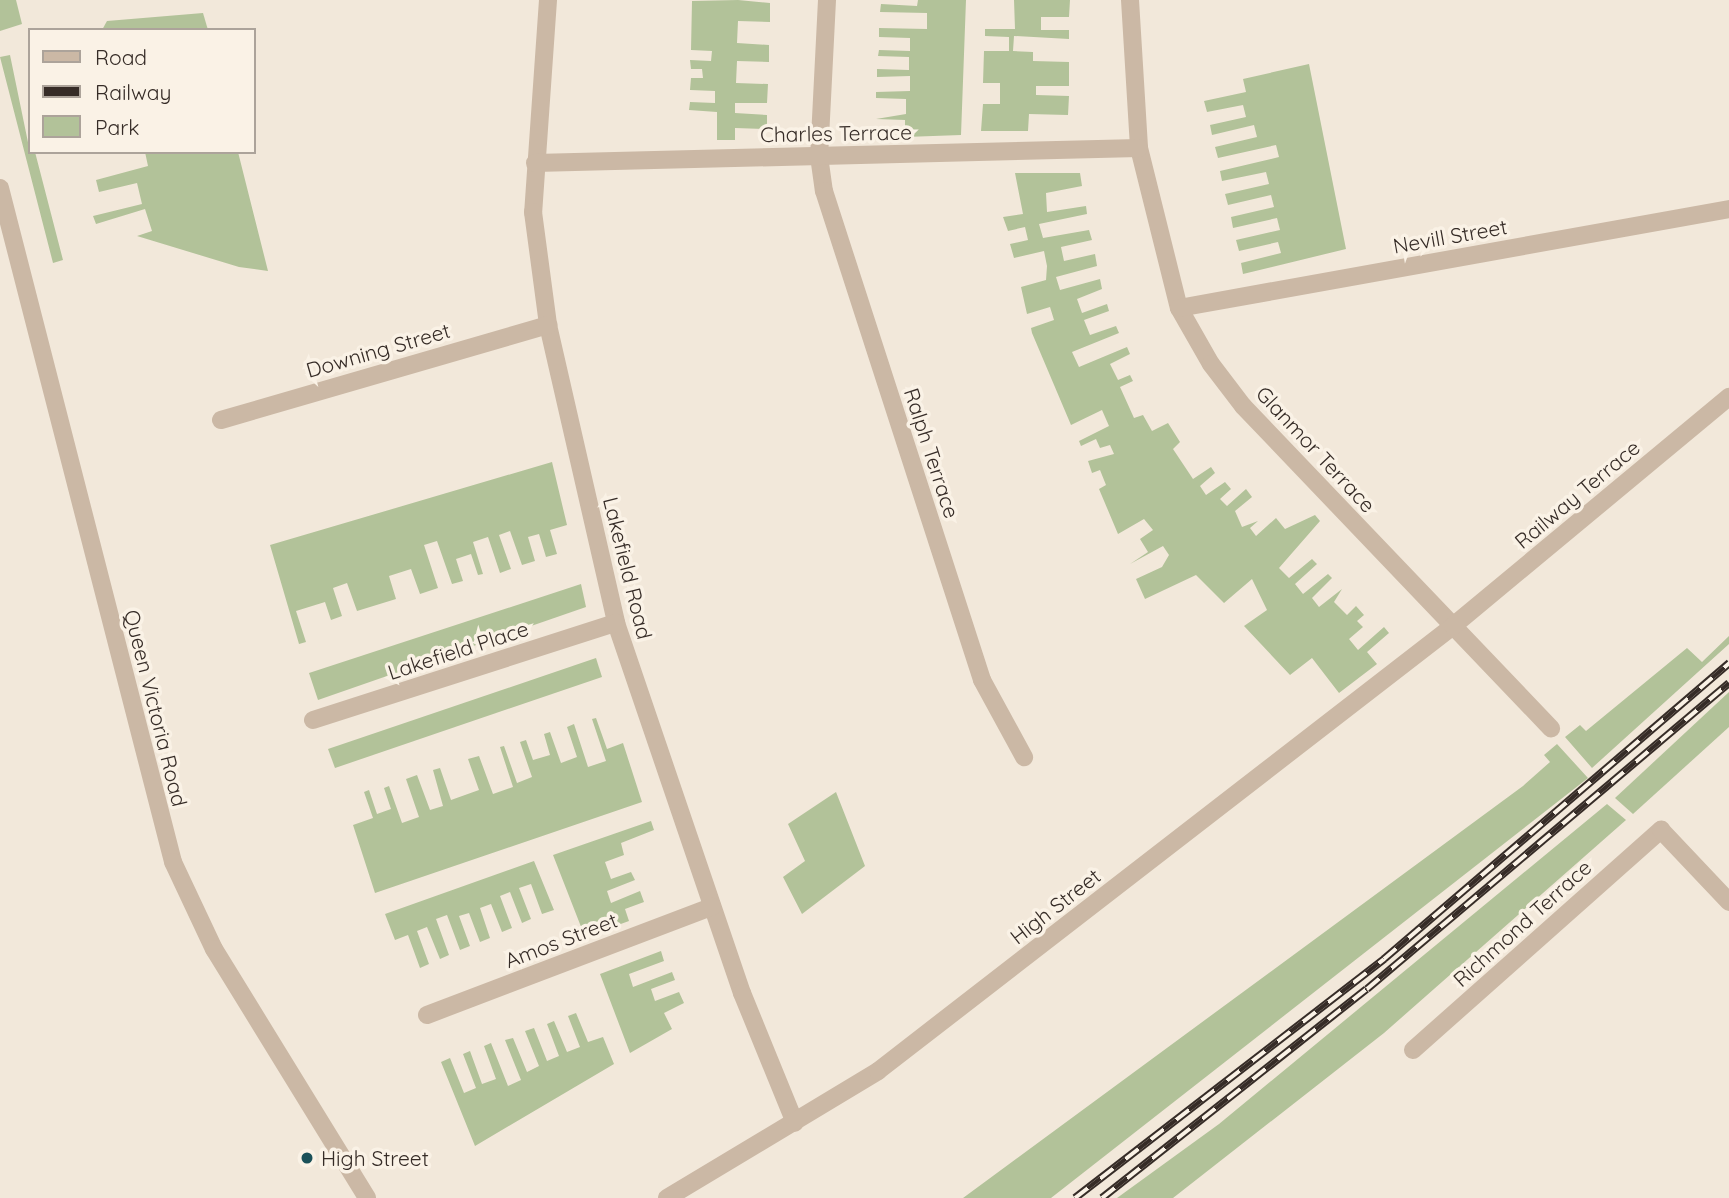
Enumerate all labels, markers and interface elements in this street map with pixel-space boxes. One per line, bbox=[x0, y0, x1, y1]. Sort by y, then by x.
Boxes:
legend bbox=[28, 28, 256, 154]
text: Road bbox=[95, 44, 147, 70]
text: Railway bbox=[95, 79, 171, 105]
text: Park bbox=[95, 114, 139, 140]
street label: Charles Terrace bbox=[760, 119, 912, 147]
street label: Nevill Street bbox=[1391, 214, 1509, 258]
street label: Downing Street bbox=[303, 317, 453, 383]
street label: Glanmor Terrace bbox=[1251, 381, 1381, 517]
street label: Ralph Terrace bbox=[899, 385, 965, 521]
street label: Railway Terrace bbox=[1509, 434, 1645, 554]
street label: Lakefield Road bbox=[598, 494, 658, 642]
street label: Queen Victoria Road bbox=[119, 607, 193, 809]
street label: Lakefield Place bbox=[385, 615, 531, 685]
street label: Richmond Terrace bbox=[1448, 854, 1596, 992]
street label: High Street bbox=[1005, 863, 1105, 949]
street label: Amos Street bbox=[501, 907, 621, 973]
place label: High Street bbox=[321, 1145, 429, 1171]
marker: High Street bbox=[299, 1150, 315, 1166]

